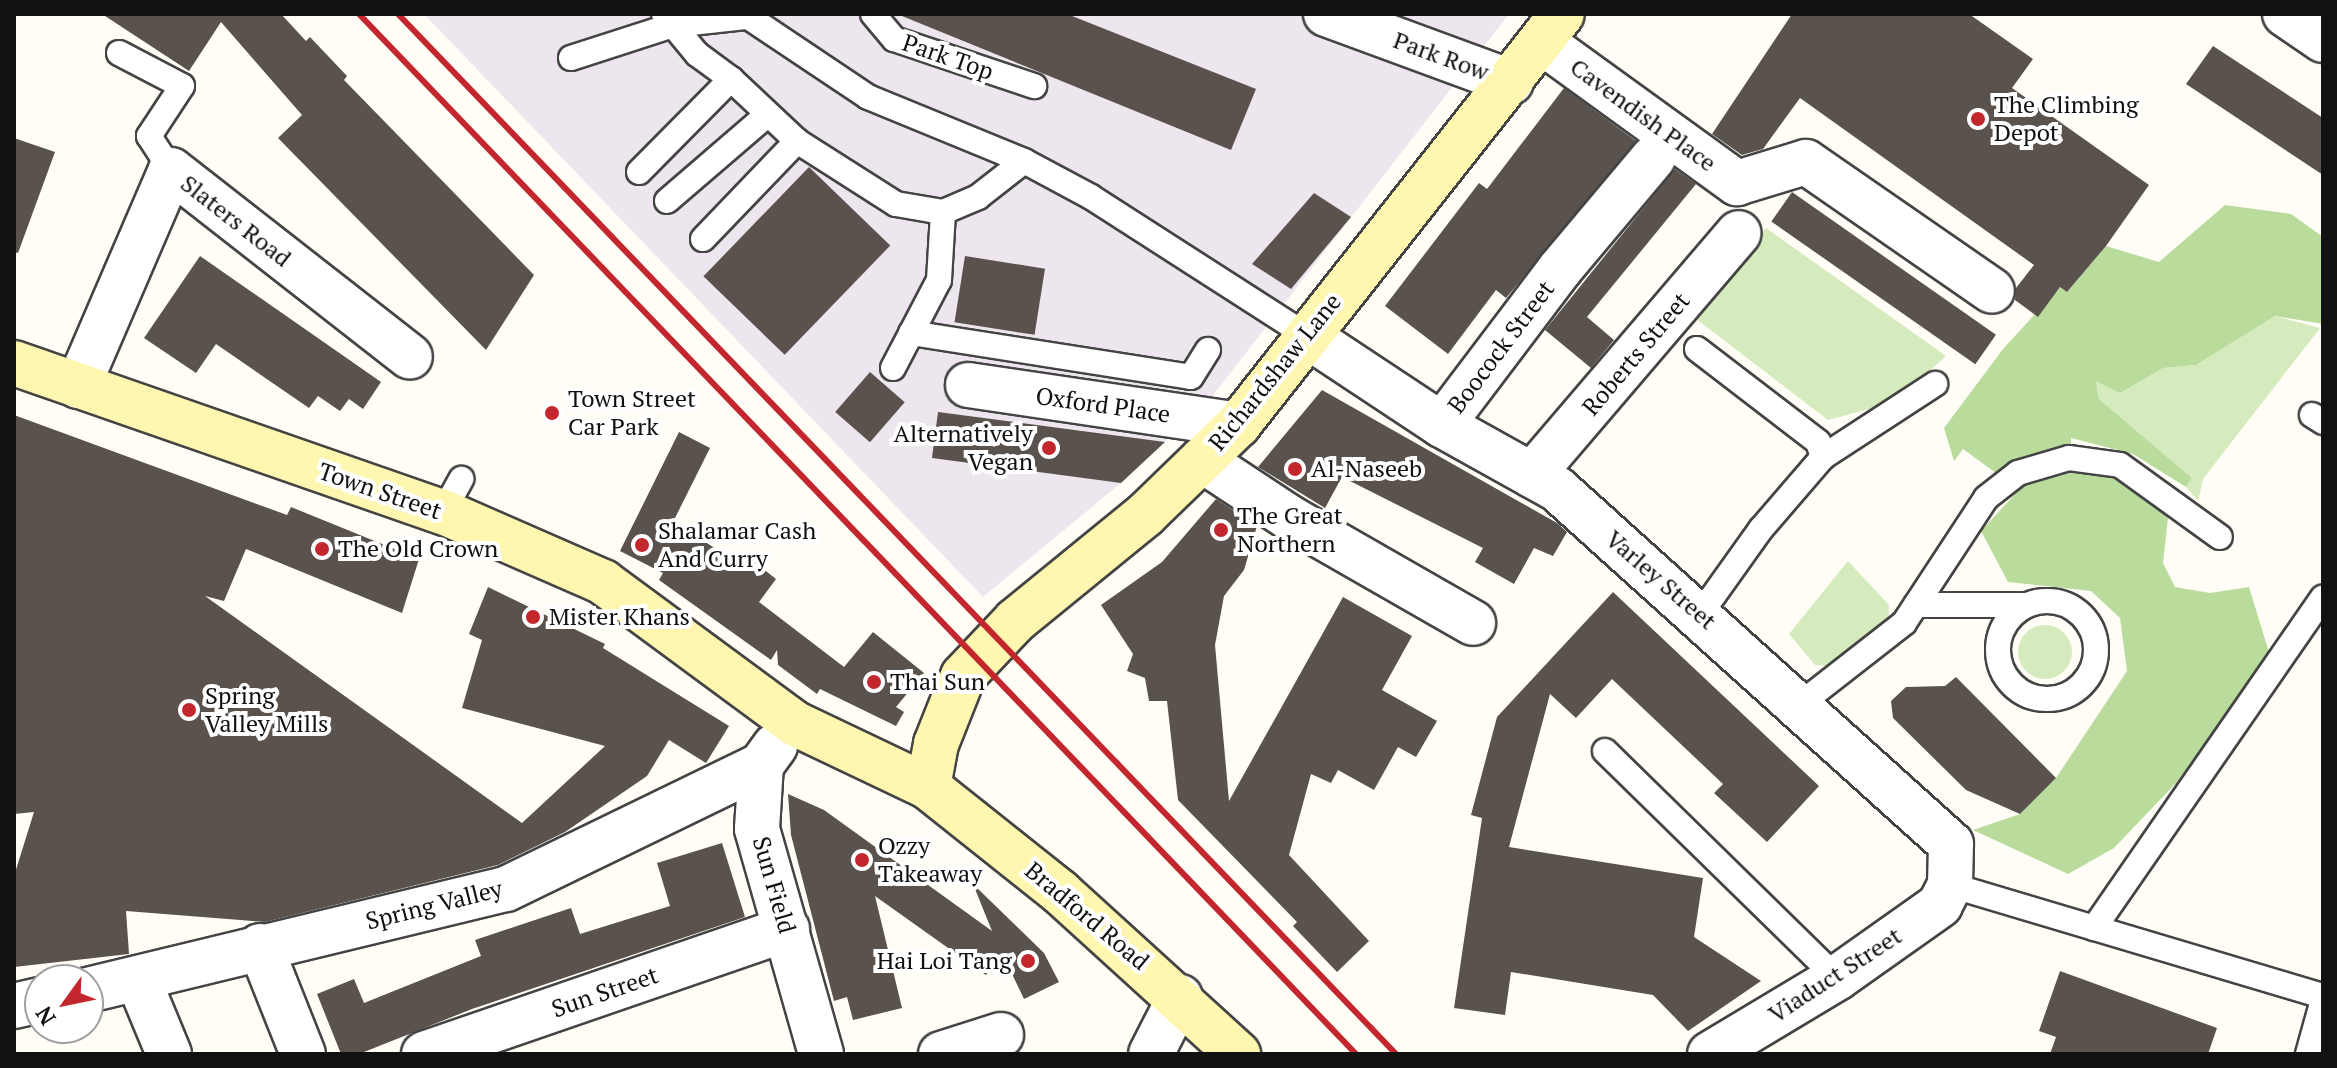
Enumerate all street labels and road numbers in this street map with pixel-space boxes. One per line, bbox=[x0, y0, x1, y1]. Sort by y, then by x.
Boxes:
street label: Park Row bbox=[1390, 26, 1492, 86]
street label: Park Top bbox=[899, 28, 997, 86]
street label: Cavendish Place bbox=[1565, 53, 1721, 177]
street label: Slaters Road bbox=[175, 169, 297, 273]
street label: Boocock Street bbox=[1442, 275, 1560, 419]
street label: Roberts Street bbox=[1576, 287, 1696, 421]
street label: Richardshaw Lane bbox=[1203, 288, 1347, 456]
street label: Oxford Place bbox=[1034, 381, 1172, 429]
street label: Town Street bbox=[315, 457, 445, 525]
street label: Varley Street bbox=[1600, 524, 1722, 636]
street label: Sun Field bbox=[746, 833, 802, 937]
street label: Bradford Road bbox=[1019, 856, 1155, 976]
street label: Spring Valley bbox=[362, 874, 506, 936]
street label: Viaduct Street bbox=[1763, 921, 1907, 1029]
street label: Sun Street bbox=[548, 960, 662, 1024]

